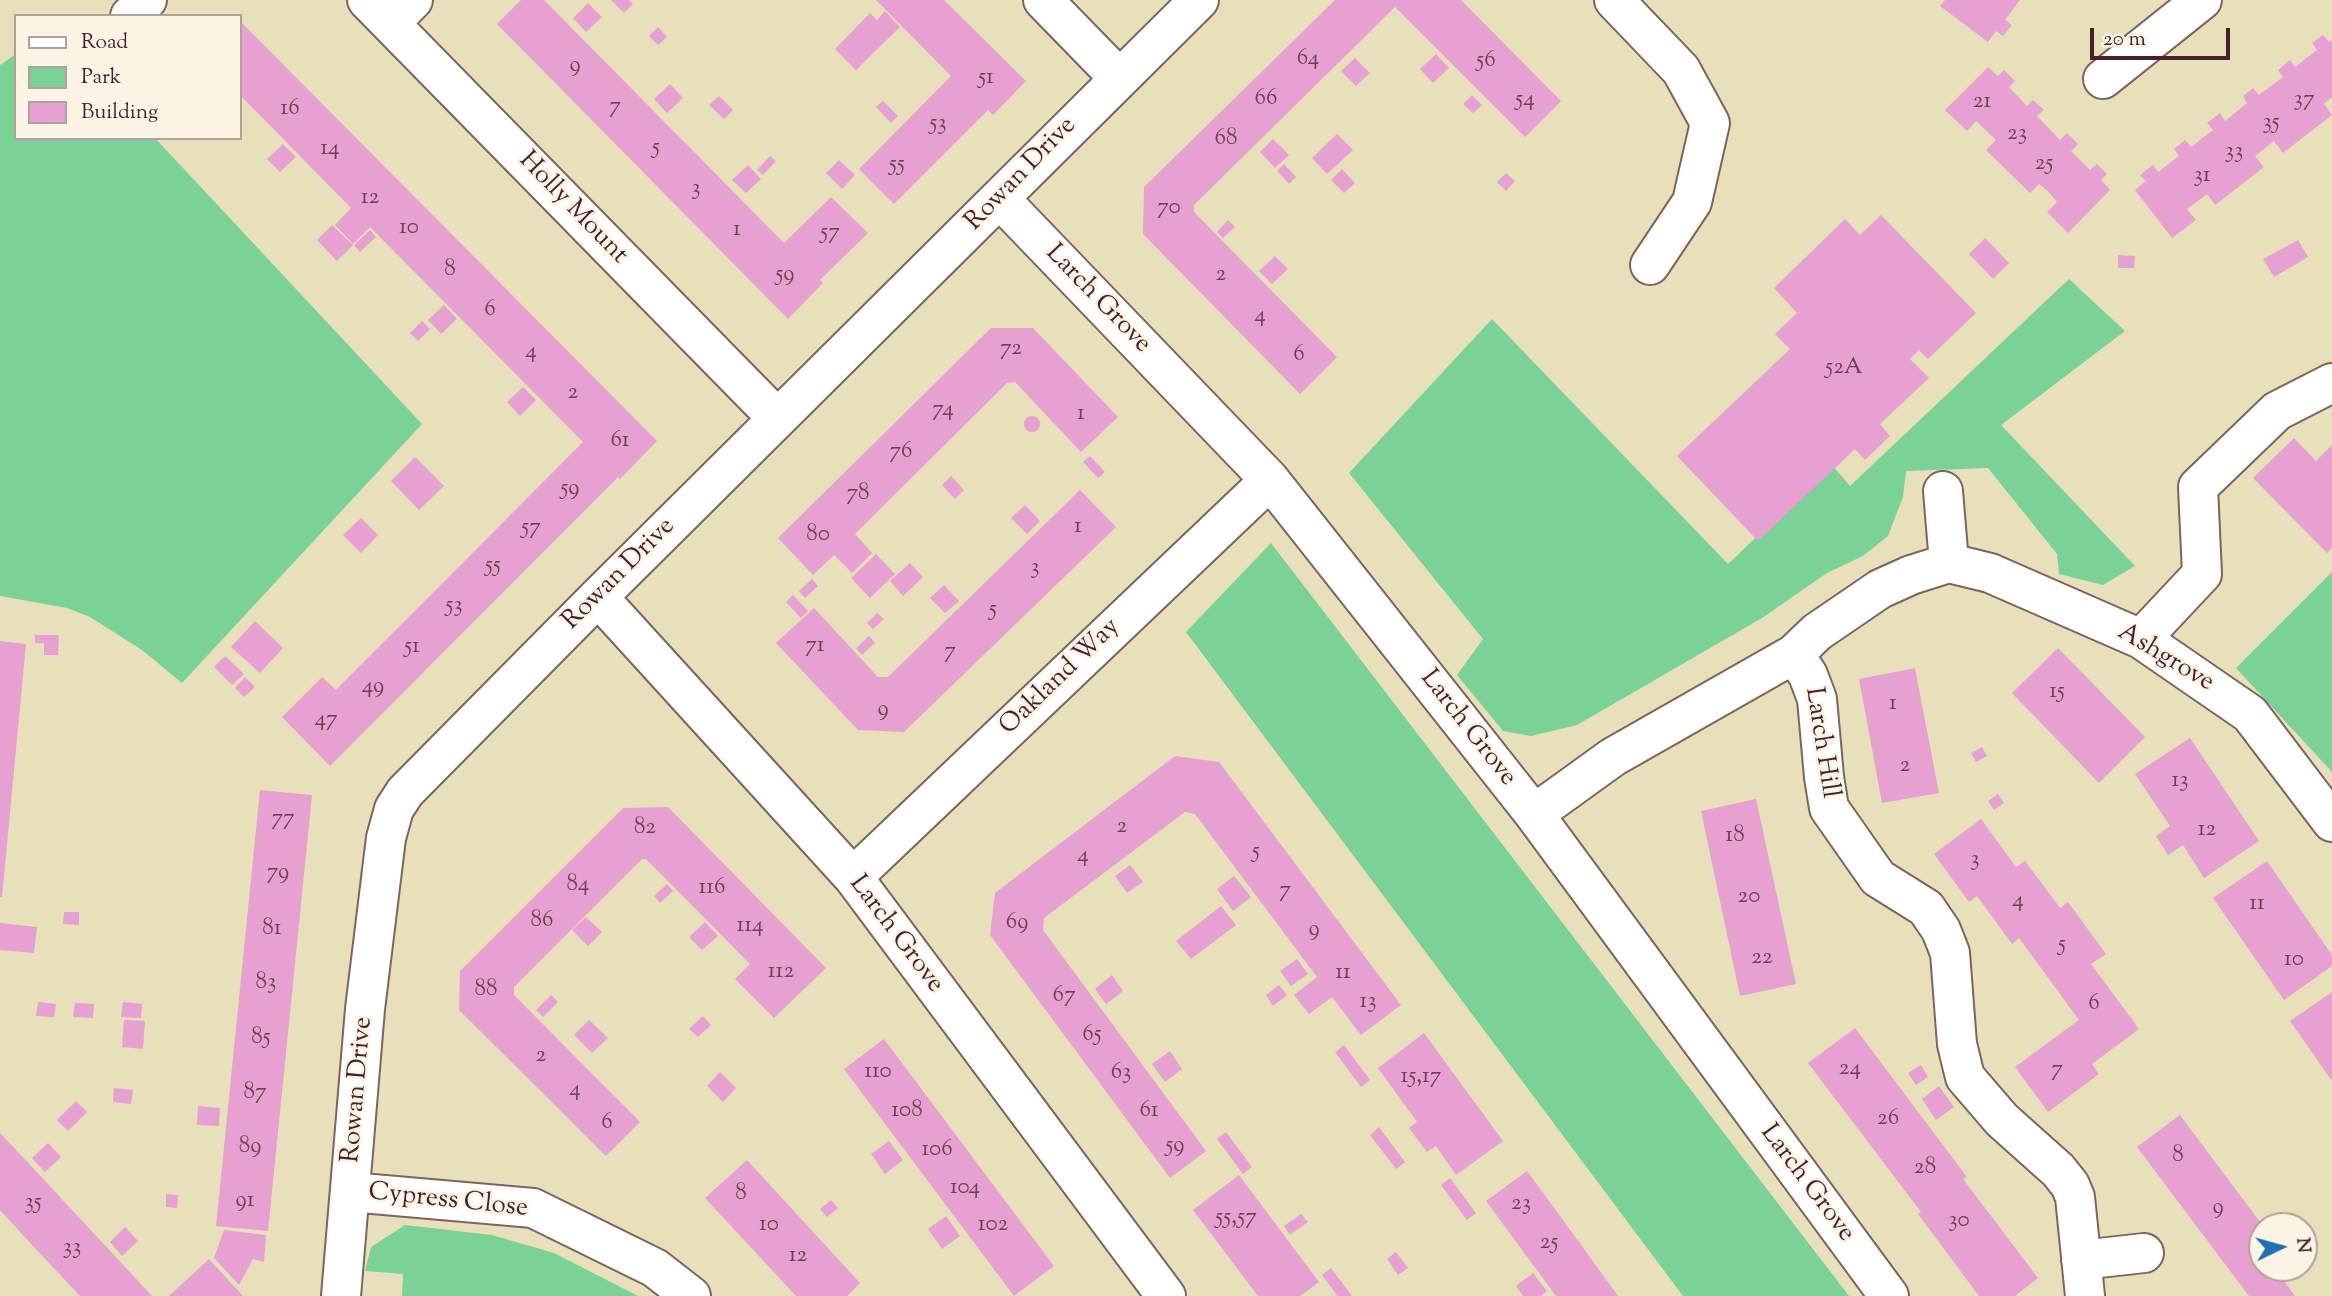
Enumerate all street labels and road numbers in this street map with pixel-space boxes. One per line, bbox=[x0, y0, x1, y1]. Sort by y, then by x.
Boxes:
street label: Rowan Drive bbox=[960, 112, 1084, 238]
street label: Holly Mount bbox=[511, 146, 633, 272]
street label: Larch Grove bbox=[1038, 239, 1156, 361]
street label: Rowan Drive bbox=[557, 512, 683, 638]
street label: Oakland Way bbox=[994, 613, 1128, 743]
street label: Ashgrove bbox=[2111, 618, 2219, 700]
street label: Larch Grove bbox=[1412, 665, 1522, 793]
street label: Larch Hill bbox=[1796, 685, 1844, 801]
street label: Larch Grove bbox=[841, 870, 949, 1000]
street label: Rowan Drive bbox=[337, 1016, 381, 1164]
street label: Larch Grove bbox=[1752, 1119, 1860, 1249]
street label: Cypress Close bbox=[367, 1178, 529, 1226]

